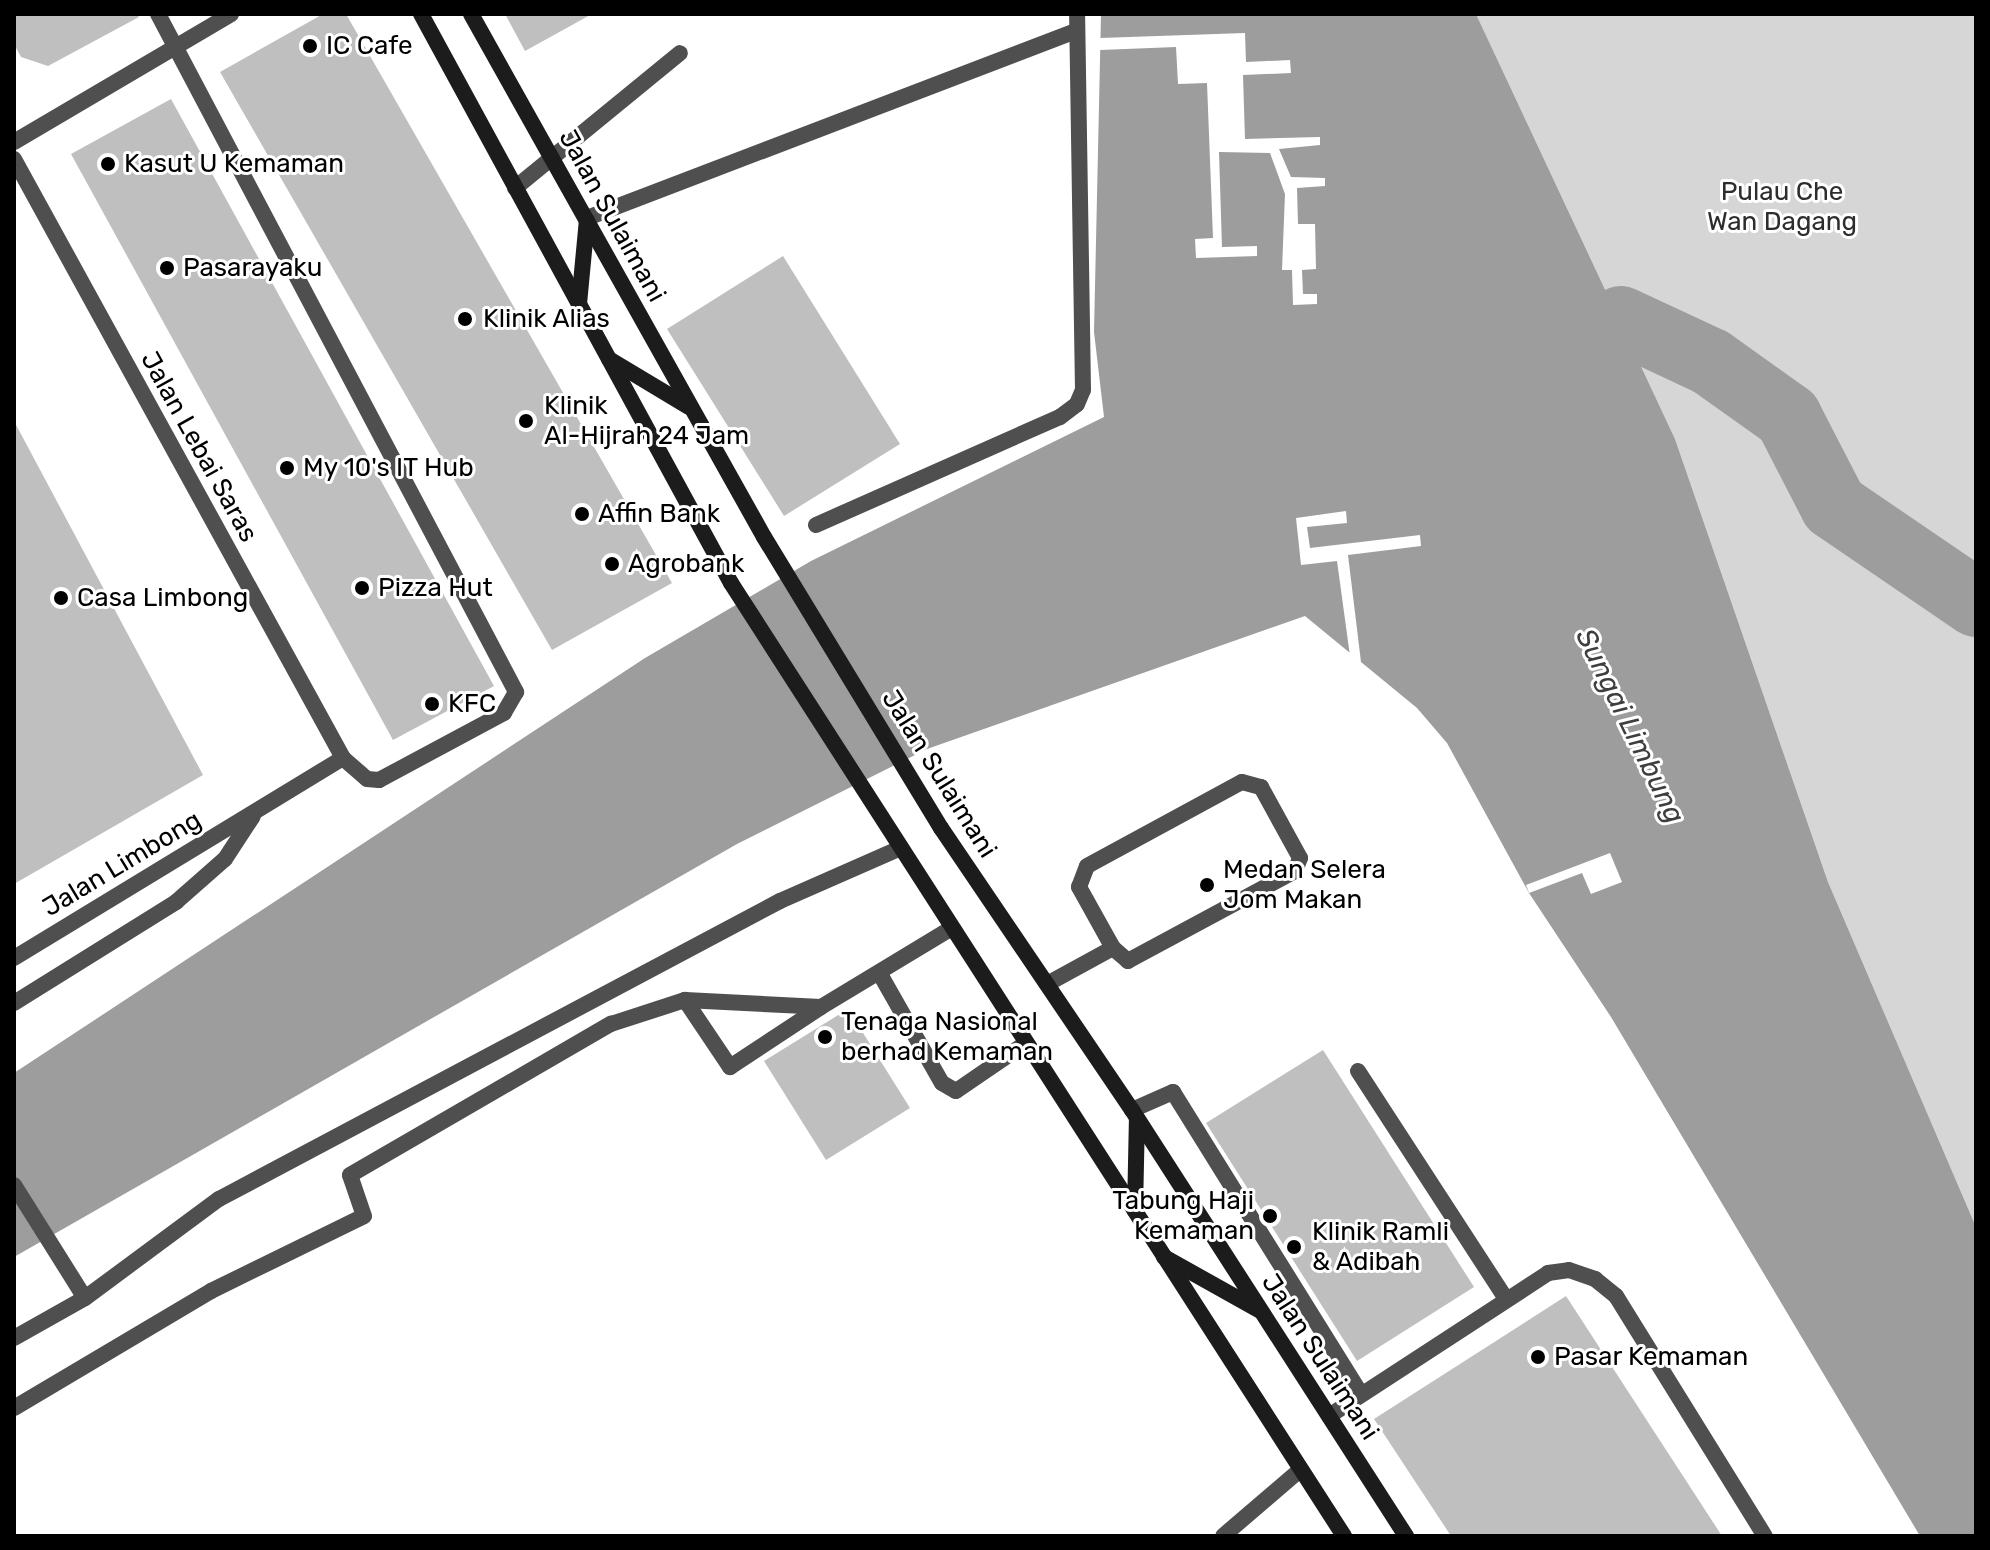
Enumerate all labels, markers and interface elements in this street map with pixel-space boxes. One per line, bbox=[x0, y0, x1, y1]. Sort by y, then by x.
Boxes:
place label: IC Cafe bbox=[326, 30, 413, 62]
marker: IC Cafe bbox=[301, 37, 319, 55]
street label: Jalan Sulaimani bbox=[552, 125, 672, 307]
place label: Kasut U Kemaman bbox=[124, 148, 344, 180]
marker: Kasut U Kemaman bbox=[99, 155, 117, 173]
park label: Pulau Che Wan Dagang bbox=[1707, 176, 1857, 238]
place label: Pasarayaku bbox=[183, 252, 322, 284]
marker: Pasarayaku bbox=[158, 259, 176, 277]
place label: Klinik Alias bbox=[483, 303, 611, 335]
marker: Klinik Alias bbox=[454, 308, 476, 330]
street label: Jalan Lebai Saras bbox=[134, 346, 264, 548]
place label: Klinik Al-Hijrah 24 Jam bbox=[544, 390, 749, 452]
marker: Klinik Al-Hijrah 24 Jam bbox=[515, 410, 537, 432]
place label: My 10's IT Hub bbox=[303, 452, 475, 484]
marker: My 10's IT Hub bbox=[278, 459, 296, 477]
place label: Affin Bank bbox=[598, 498, 720, 530]
marker: Affin Bank bbox=[573, 505, 591, 523]
place label: Agrobank bbox=[628, 548, 744, 580]
marker: Agrobank bbox=[603, 555, 621, 573]
place label: Pizza Hut bbox=[378, 572, 493, 604]
marker: Pizza Hut bbox=[353, 579, 371, 597]
place label: Casa Limbong bbox=[77, 582, 248, 614]
marker: Casa Limbong bbox=[52, 589, 70, 607]
water label: Sungai Limbung bbox=[1568, 623, 1692, 829]
street label: Jalan Sulaimani bbox=[875, 684, 1003, 864]
place label: KFC bbox=[448, 688, 496, 720]
marker: KFC bbox=[423, 695, 441, 713]
street label: Jalan Limbong bbox=[37, 804, 207, 924]
place label: Medan Selera Jom Makan bbox=[1223, 854, 1386, 916]
marker: Medan Selera Jom Makan bbox=[1198, 876, 1216, 894]
place label: Tenaga Nasional berhad Kemaman bbox=[841, 1006, 1053, 1068]
marker: Tenaga Nasional berhad Kemaman bbox=[816, 1028, 834, 1046]
place label: Tabung Haji Kemaman bbox=[1112, 1185, 1254, 1246]
marker: Tabung Haji Kemaman bbox=[1261, 1207, 1279, 1225]
place label: Klinik Ramli & Adibah bbox=[1312, 1216, 1449, 1278]
marker: Klinik Ramli & Adibah bbox=[1283, 1236, 1305, 1258]
street label: Jalan Sulaimani bbox=[1255, 1268, 1385, 1446]
place label: Pasar Kemaman bbox=[1554, 1341, 1749, 1373]
marker: Pasar Kemaman bbox=[1529, 1348, 1547, 1366]

